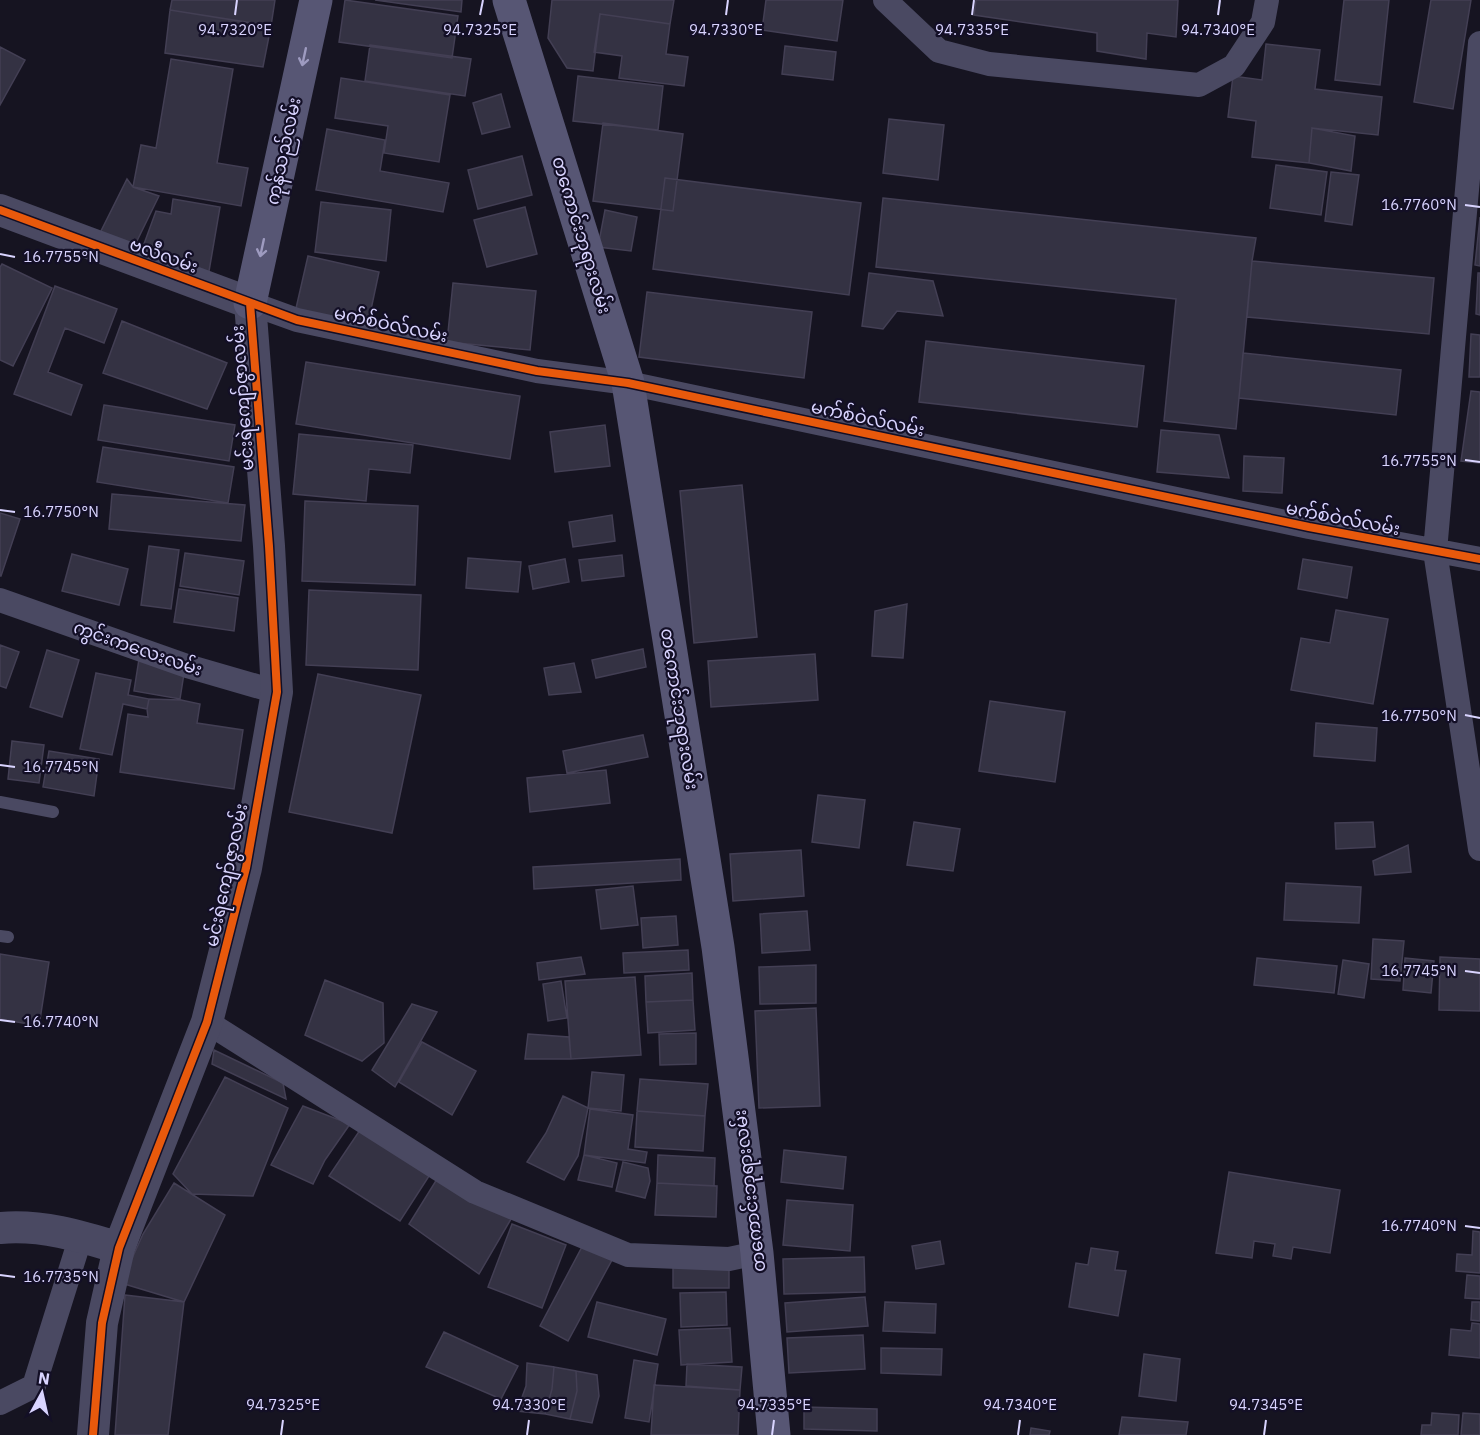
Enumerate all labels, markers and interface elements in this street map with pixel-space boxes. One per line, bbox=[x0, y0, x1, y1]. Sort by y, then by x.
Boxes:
text: 94.7320°E bbox=[198, 20, 272, 39]
text: 94.7325°E bbox=[443, 20, 517, 39]
text: 94.7330°E bbox=[689, 20, 763, 39]
text: 94.7335°E bbox=[935, 20, 1009, 39]
text: 94.7340°E bbox=[1181, 20, 1255, 39]
one-way arrow bbox=[297, 47, 309, 66]
street label: ကုန်သည်လမ်း bbox=[259, 95, 310, 208]
street label: တကောင်းဘုရားလမ်း bbox=[543, 153, 618, 318]
text: 16.7760°N bbox=[1381, 195, 1457, 214]
street label: ဗလီလမ်း bbox=[127, 230, 202, 278]
one-way arrow bbox=[256, 237, 267, 257]
text: 16.7755°N bbox=[23, 247, 99, 266]
street label: မက်စ်ဝဲလ်လမ်း bbox=[332, 300, 450, 347]
street label: မင်းရဲကျော်ဇွာလမ်း bbox=[224, 324, 263, 472]
street label: မက်စ်ဝဲလ်လမ်း bbox=[809, 394, 927, 441]
text: 16.7755°N bbox=[1381, 451, 1457, 470]
street label: မက်စ်ဝဲလ်လမ်း bbox=[1284, 495, 1402, 540]
text: 16.7750°N bbox=[23, 502, 99, 521]
street label: ကွင်းကလေးလမ်း bbox=[69, 614, 206, 685]
street label: တကောင်းဘုရားလမ်း bbox=[652, 626, 705, 792]
text: 16.7750°N bbox=[1381, 706, 1457, 725]
text: 16.7745°N bbox=[23, 757, 99, 776]
street label: မင်းရဲကျော်ဇွာလမ်း bbox=[199, 801, 256, 950]
text: 16.7745°N bbox=[1381, 961, 1457, 980]
text: 16.7740°N bbox=[23, 1012, 99, 1031]
street label: တကောင်းဘုရားလမ်း bbox=[727, 1108, 774, 1274]
text: 16.7740°N bbox=[1381, 1216, 1457, 1235]
text: 16.7735°N bbox=[23, 1267, 99, 1286]
north arrow bbox=[12, 1363, 72, 1423]
text: N bbox=[37, 1367, 51, 1389]
text: 94.7325°E bbox=[246, 1395, 320, 1414]
text: 94.7330°E bbox=[492, 1395, 566, 1414]
text: 94.7335°E bbox=[737, 1395, 811, 1414]
text: 94.7340°E bbox=[983, 1395, 1057, 1414]
text: 94.7345°E bbox=[1229, 1395, 1303, 1414]

